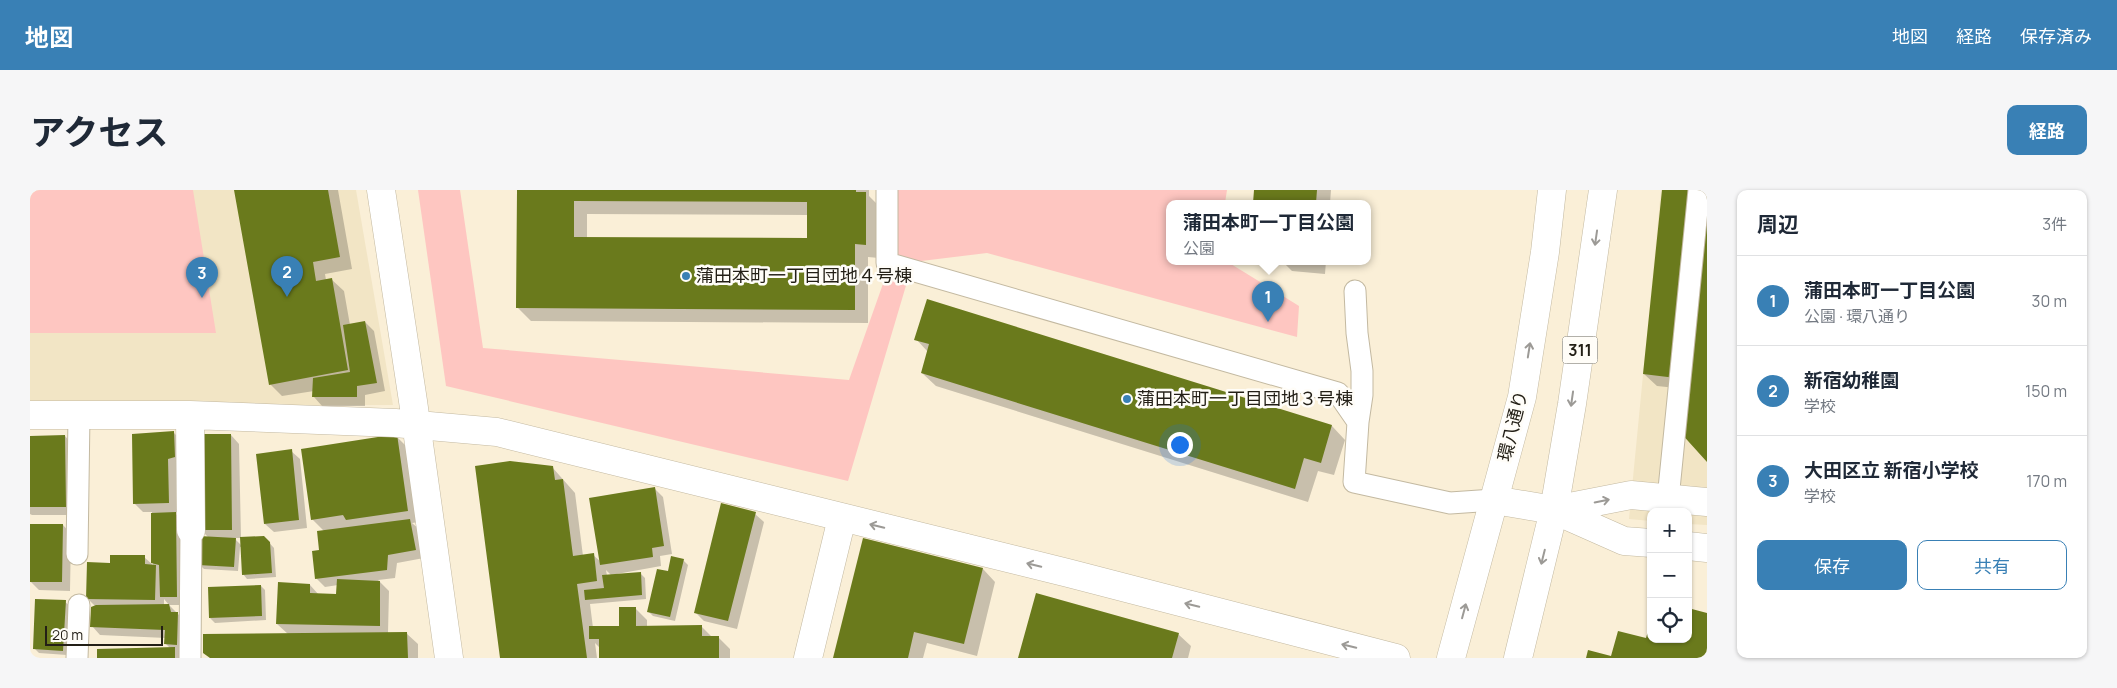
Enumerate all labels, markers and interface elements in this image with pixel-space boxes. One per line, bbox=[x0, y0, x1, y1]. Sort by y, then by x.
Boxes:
text: 地図 bbox=[25, 20, 73, 53]
text: 地図 bbox=[1892, 24, 1928, 48]
text: 経路 bbox=[1956, 24, 1992, 48]
text: 保存済み bbox=[2020, 24, 2092, 48]
button: 経路 bbox=[2007, 105, 2087, 155]
text: アクセス bbox=[30, 108, 168, 156]
popup bbox=[1166, 200, 1371, 265]
text: 蒲田本町一丁目公園 bbox=[1183, 209, 1354, 235]
text: 周辺 bbox=[1757, 210, 1799, 238]
text: 3件 bbox=[2042, 213, 2067, 235]
one-way arrow bbox=[1590, 230, 1600, 246]
text: 公園 bbox=[1183, 237, 1215, 259]
pin: 2 bbox=[271, 256, 303, 297]
pin: 3 bbox=[186, 257, 218, 298]
place label: 蒲田本町一丁目団地４号棟 bbox=[696, 263, 912, 287]
marker: 蒲田本町一丁目団地４号棟 bbox=[680, 270, 692, 282]
text: 蒲田本町一丁目公園 bbox=[1804, 277, 1975, 303]
pin: 1 bbox=[1252, 281, 1284, 322]
text: 1 bbox=[1769, 290, 1777, 312]
text: 30 m bbox=[2032, 290, 2067, 312]
text: 公園 · 環八通り bbox=[1804, 305, 1910, 327]
road number: 311 bbox=[1562, 336, 1598, 364]
one-way arrow bbox=[1525, 342, 1535, 358]
text: 新宿幼稚園 bbox=[1804, 367, 1899, 393]
text: 2 bbox=[1768, 380, 1778, 402]
text: 150 m bbox=[2025, 380, 2067, 402]
place label: 蒲田本町一丁目団地３号棟 bbox=[1137, 386, 1353, 410]
street label: 環八通り bbox=[1492, 388, 1532, 464]
one-way arrow bbox=[1567, 391, 1577, 407]
marker: 蒲田本町一丁目団地３号棟 bbox=[1121, 393, 1133, 405]
text: 学校 bbox=[1804, 395, 1836, 417]
your location bbox=[1167, 432, 1193, 458]
text: 大田区立 新宿小学校 bbox=[1804, 457, 1979, 483]
text: 3 bbox=[1768, 470, 1778, 492]
text: 170 m bbox=[2026, 470, 2067, 492]
text: 学校 bbox=[1804, 485, 1836, 507]
one-way arrow bbox=[1594, 495, 1610, 505]
map controls bbox=[1647, 508, 1692, 643]
button: + bbox=[1647, 508, 1692, 553]
one-way arrow bbox=[869, 521, 885, 530]
button: 保存 bbox=[1757, 540, 1907, 590]
button: 共有 bbox=[1917, 540, 2067, 590]
one-way arrow bbox=[1538, 549, 1547, 565]
button: − bbox=[1647, 553, 1692, 598]
one-way arrow bbox=[1027, 560, 1043, 569]
button: locate bbox=[1647, 598, 1692, 643]
one-way arrow bbox=[1184, 600, 1200, 610]
one-way arrow bbox=[1459, 603, 1469, 619]
scale bar bbox=[45, 623, 162, 646]
text: 20 m bbox=[52, 625, 83, 644]
one-way arrow bbox=[1342, 641, 1358, 650]

